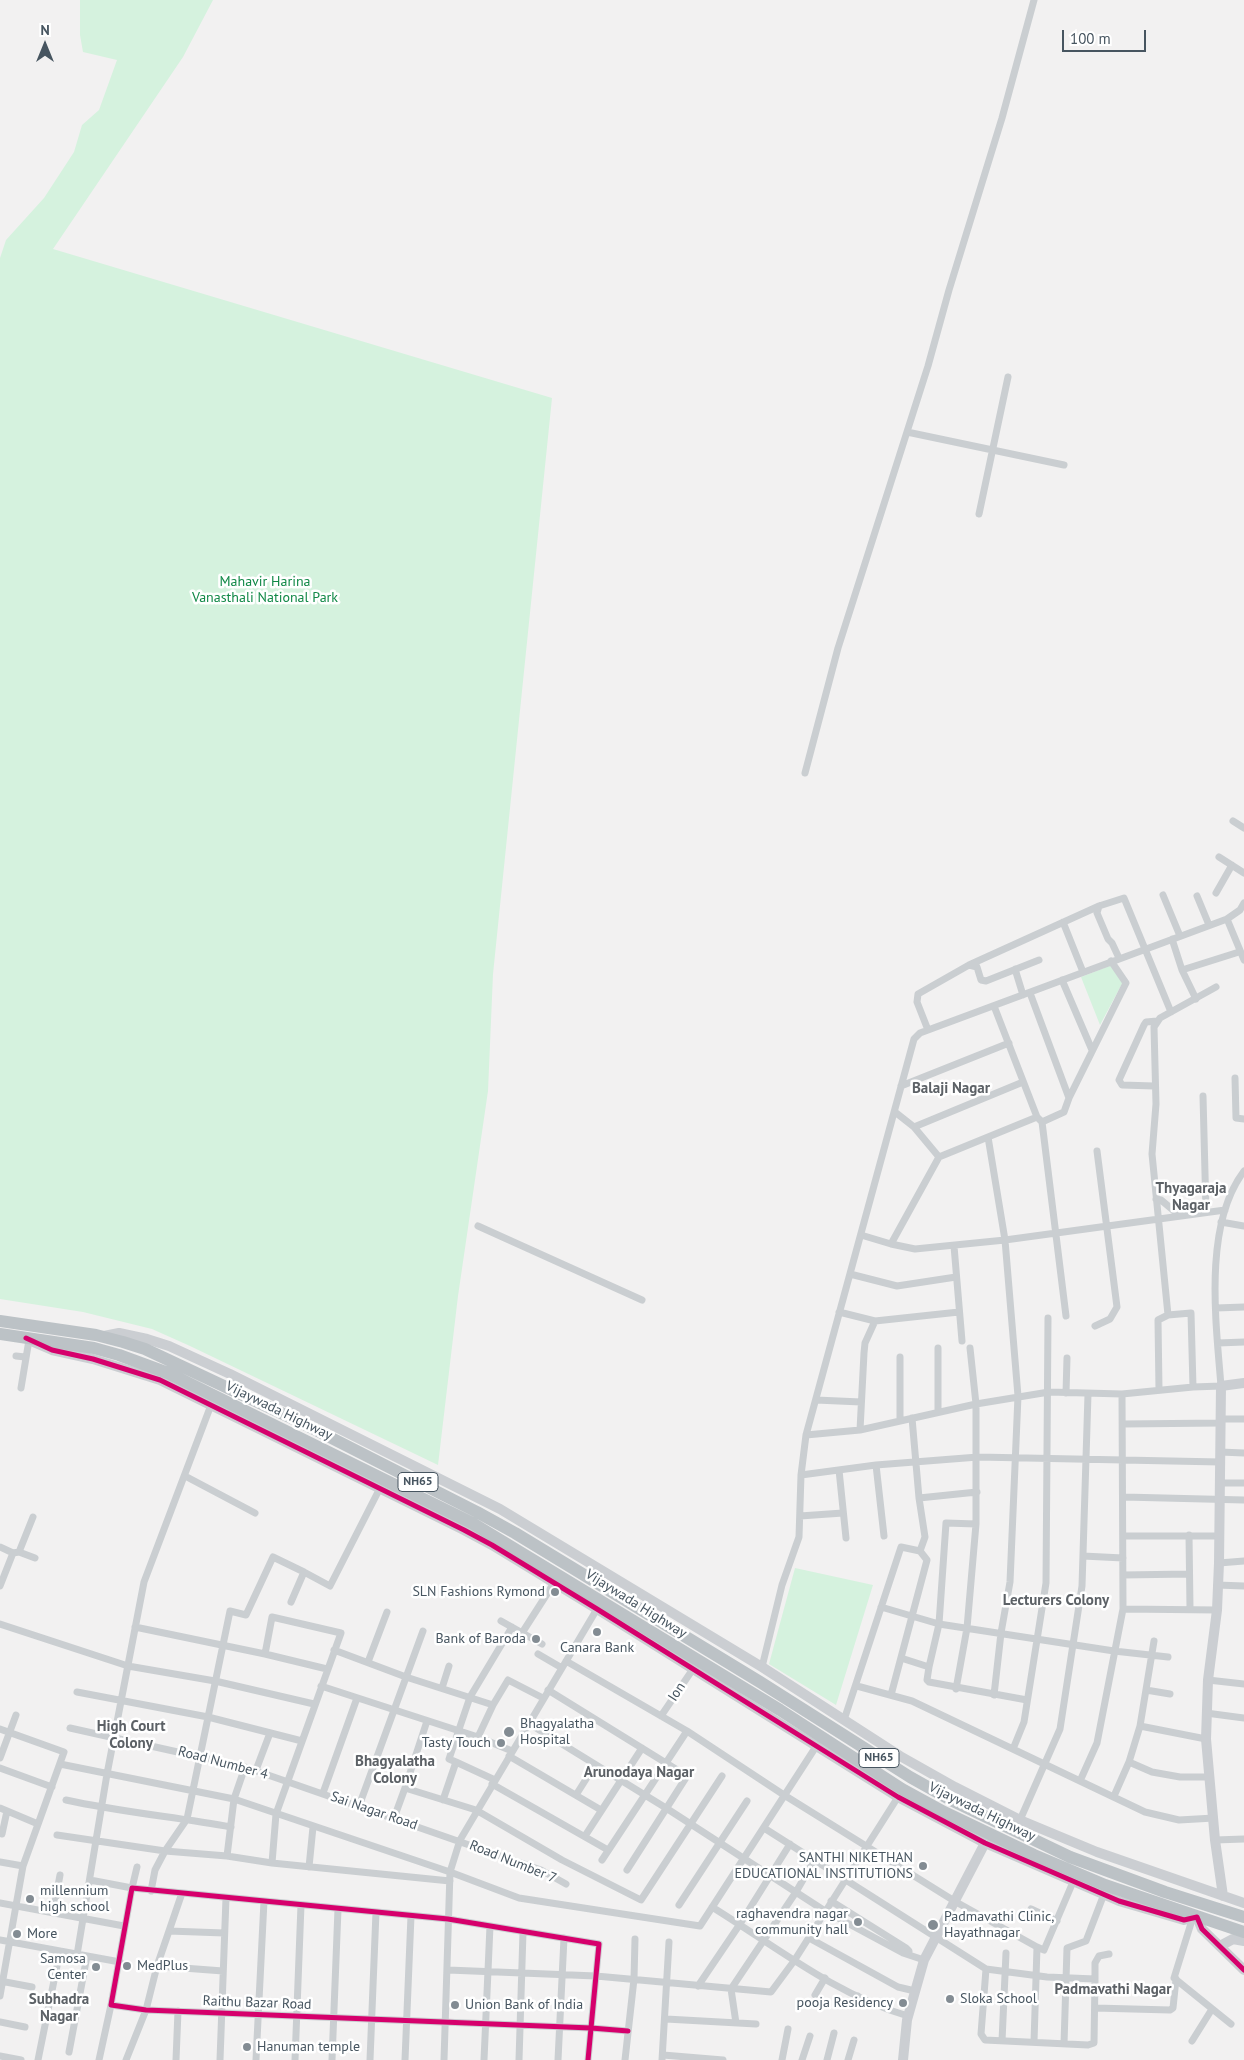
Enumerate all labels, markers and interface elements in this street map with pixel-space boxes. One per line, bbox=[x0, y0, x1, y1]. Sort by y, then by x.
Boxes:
north arrow bbox=[20, 20, 70, 70]
scale bar bbox=[1064, 20, 1148, 52]
text: N bbox=[40, 21, 50, 39]
text: 100 m bbox=[1070, 29, 1111, 48]
park label: Mahavir Harina Vanasthali National Park bbox=[192, 574, 338, 606]
district label: Balaji Nagar bbox=[912, 1080, 990, 1098]
district label: Thyagaraja Nagar bbox=[1156, 1180, 1226, 1215]
street label: Vijaywada Highway bbox=[223, 1378, 335, 1444]
road number: NH65 bbox=[398, 1472, 438, 1491]
street label: Vijaywada Highway bbox=[582, 1566, 690, 1642]
place label: SLN Fashions Rymond bbox=[412, 1584, 545, 1600]
marker: SLN Fashions Rymond bbox=[549, 1586, 561, 1598]
district label: Lecturers Colony bbox=[1003, 1592, 1109, 1610]
marker: Canara Bank bbox=[591, 1626, 603, 1638]
place label: Bank of Baroda bbox=[435, 1631, 526, 1647]
marker: Bank of Baroda bbox=[530, 1633, 542, 1645]
place label: Canara Bank bbox=[560, 1640, 634, 1656]
street label: Ion bbox=[665, 1679, 689, 1705]
place label: Bhagyalatha Hospital bbox=[520, 1716, 594, 1748]
district label: High Court Colony bbox=[97, 1718, 165, 1753]
marker: Bhagyalatha Hospital bbox=[502, 1725, 516, 1739]
place label: Tasty Touch bbox=[422, 1735, 491, 1751]
marker: Tasty Touch bbox=[495, 1737, 507, 1749]
street label: Road Number 4 bbox=[176, 1743, 270, 1783]
road number: NH65 bbox=[859, 1749, 899, 1768]
district label: Bhagyalatha Colony bbox=[355, 1753, 435, 1788]
district label: Arunodaya Nagar bbox=[584, 1764, 694, 1782]
street label: Vijaywada Highway bbox=[926, 1779, 1038, 1845]
street label: Sai Nagar Road bbox=[328, 1788, 420, 1834]
street label: Road Number 7 bbox=[467, 1837, 559, 1887]
place label: SANTHI NIKETHAN EDUCATIONAL INSTITUTIONS bbox=[734, 1850, 913, 1882]
marker: SANTHI NIKETHAN EDUCATIONAL INSTITUTIONS bbox=[917, 1860, 929, 1872]
place label: millennium high school bbox=[40, 1883, 109, 1915]
marker: millennium high school bbox=[24, 1893, 36, 1905]
place label: raghavendra nagar community hall bbox=[736, 1906, 848, 1938]
place label: Padmavathi Clinic, Hayathnagar bbox=[944, 1909, 1054, 1941]
marker: raghavendra nagar community hall bbox=[852, 1916, 864, 1928]
marker: Padmavathi Clinic, Hayathnagar bbox=[926, 1918, 940, 1932]
place label: More bbox=[27, 1926, 57, 1942]
marker: More bbox=[11, 1928, 23, 1940]
place label: Samosa Center bbox=[40, 1951, 86, 1984]
place label: MedPlus bbox=[137, 1958, 188, 1974]
marker: MedPlus bbox=[121, 1960, 133, 1972]
marker: Samosa Center bbox=[90, 1961, 102, 1973]
district label: Padmavathi Nagar bbox=[1054, 1981, 1172, 1999]
district label: Subhadra Nagar bbox=[29, 1991, 89, 2026]
place label: Sloka School bbox=[960, 1991, 1037, 2007]
street label: Raithu Bazar Road bbox=[202, 1993, 312, 2013]
marker: Sloka School bbox=[944, 1993, 956, 2005]
place label: pooja Residency bbox=[797, 1995, 893, 2011]
place label: Union Bank of India bbox=[465, 1997, 583, 2013]
marker: pooja Residency bbox=[897, 1997, 909, 2009]
marker: Union Bank of India bbox=[449, 1999, 461, 2011]
place label: Hanuman temple bbox=[257, 2039, 360, 2055]
marker: Hanuman temple bbox=[241, 2041, 253, 2053]

